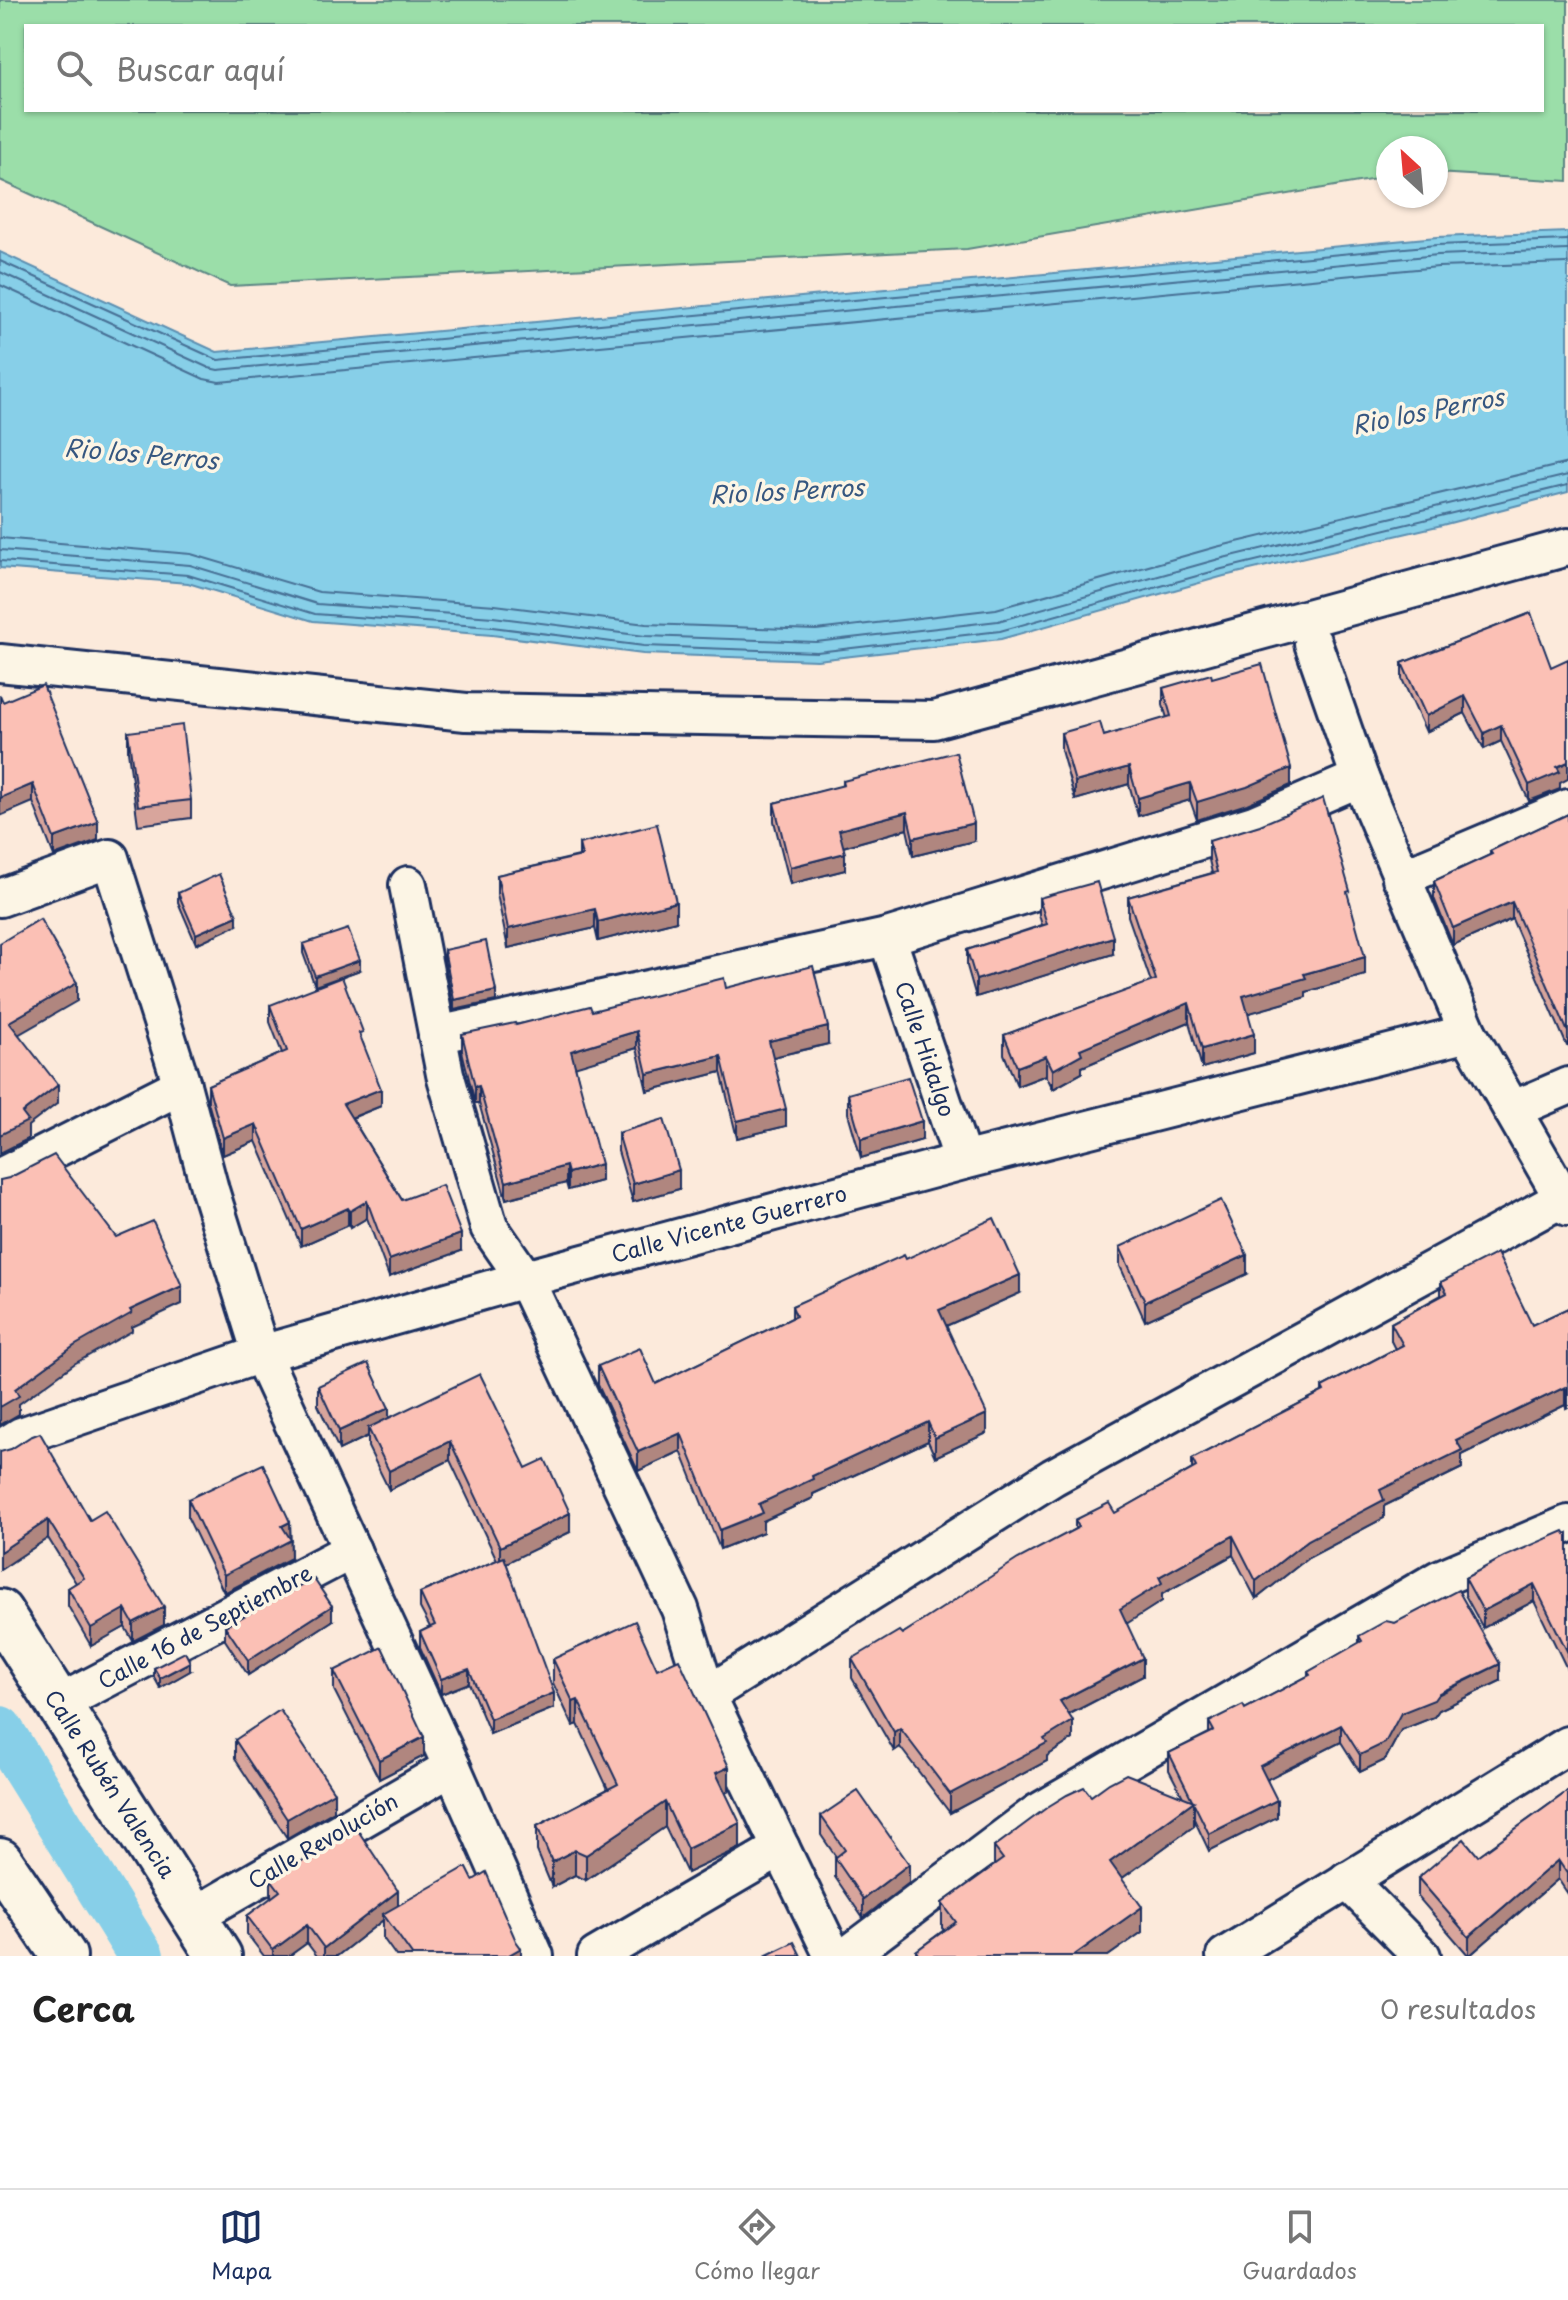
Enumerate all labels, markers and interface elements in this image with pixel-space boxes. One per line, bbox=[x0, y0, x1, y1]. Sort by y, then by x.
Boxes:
search box bbox=[24, 24, 1544, 112]
icon: search bbox=[52, 46, 96, 90]
text: Buscar aquí bbox=[116, 46, 285, 91]
north arrow bbox=[1376, 136, 1448, 208]
water label: Rio los Perros bbox=[1349, 377, 1509, 442]
water label: Rio los Perros bbox=[63, 428, 221, 478]
water label: Rio los Perros bbox=[709, 468, 867, 512]
street label: Calle Hidalgo bbox=[888, 976, 965, 1121]
street label: Calle Vicente Guerrero bbox=[607, 1175, 850, 1270]
street label: Calle 16 de Septiembre bbox=[91, 1555, 317, 1696]
street label: Calle Rubén Valencia bbox=[38, 1682, 185, 1885]
street label: Calle Revolución bbox=[241, 1783, 403, 1896]
text: Cerca bbox=[32, 1982, 135, 2034]
text: 0 resultados bbox=[1380, 1989, 1536, 2028]
tab: Mapa bbox=[211, 2205, 272, 2286]
tab: Cómo llegar bbox=[694, 2205, 820, 2286]
tab: Guardados bbox=[1242, 2205, 1357, 2286]

